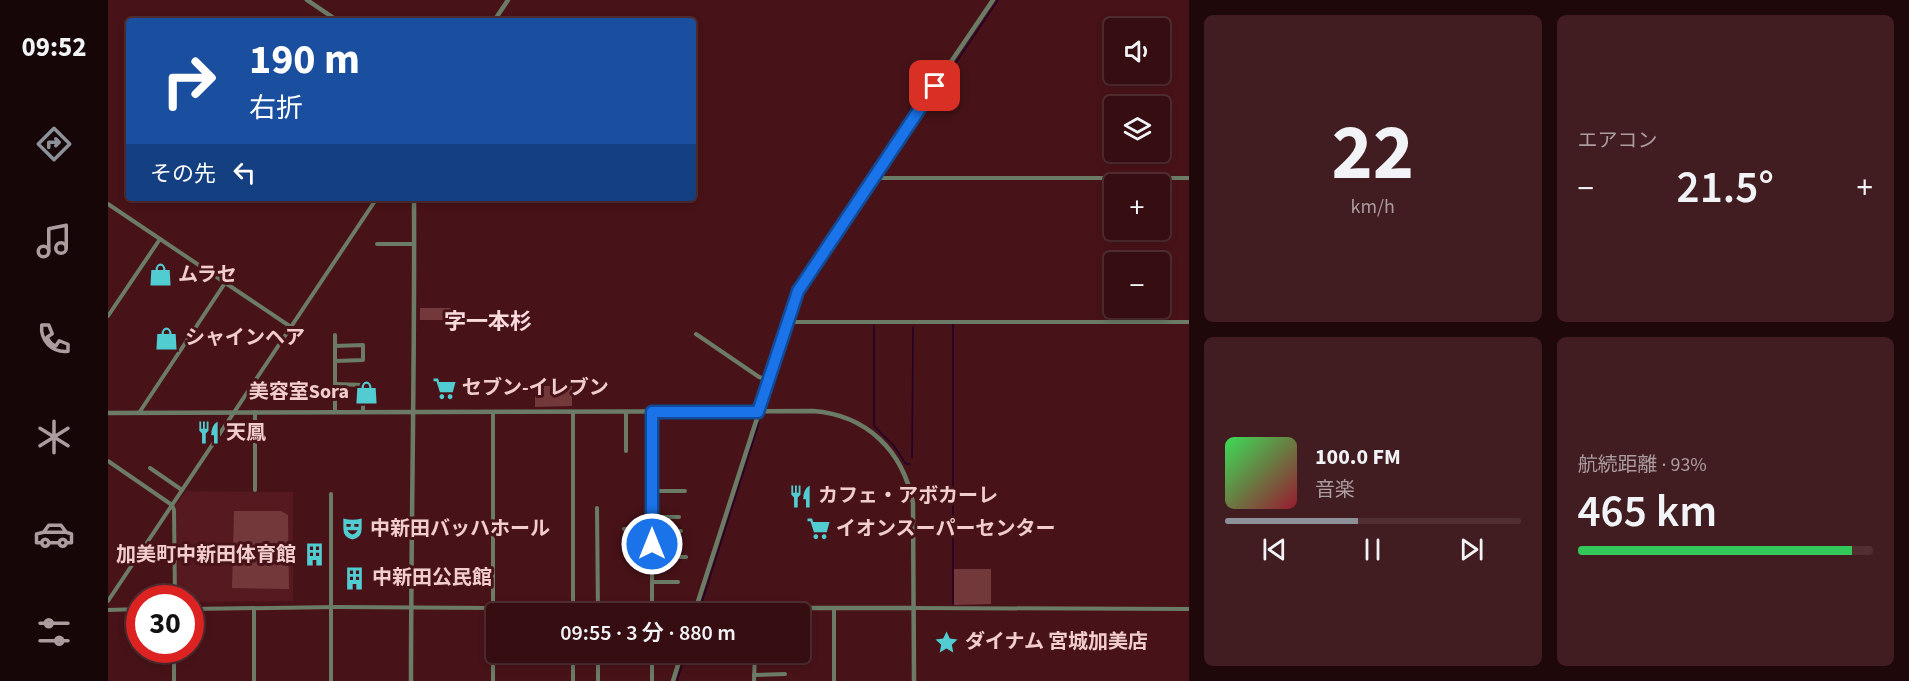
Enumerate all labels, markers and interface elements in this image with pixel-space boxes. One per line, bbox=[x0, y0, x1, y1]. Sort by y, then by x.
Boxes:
map controls bbox=[1104, 18, 1170, 318]
button: sound bbox=[1104, 18, 1170, 84]
text: 09:52 bbox=[21, 28, 87, 67]
text: 190 m bbox=[249, 30, 360, 90]
icon: right bbox=[150, 42, 228, 120]
pin bbox=[909, 60, 960, 111]
icon: arrive bbox=[918, 69, 951, 102]
text: 右折 bbox=[249, 89, 303, 128]
button: layers bbox=[1104, 96, 1170, 162]
text: 22 bbox=[1332, 98, 1414, 209]
icon: directions bbox=[33, 123, 75, 165]
text: エアコン bbox=[1578, 127, 1658, 155]
icon: left bbox=[228, 156, 261, 189]
text: 21.5° bbox=[1677, 156, 1774, 220]
text: その先 bbox=[150, 158, 216, 190]
text: − bbox=[1578, 165, 1594, 212]
text: + bbox=[1857, 165, 1873, 212]
button: + bbox=[1104, 174, 1170, 240]
text: km/h bbox=[1351, 193, 1395, 221]
icon: music bbox=[33, 220, 75, 262]
button: − bbox=[1104, 252, 1170, 318]
place label: ムラセ bbox=[178, 261, 237, 289]
shop icon: ムラセ bbox=[147, 262, 173, 288]
district label: 字一本杉 bbox=[444, 306, 532, 338]
icon: phone bbox=[33, 318, 75, 360]
place label: シャインヘア bbox=[185, 324, 305, 352]
shop icon: シャインヘア bbox=[154, 325, 180, 351]
place label: セブン-イレブン bbox=[462, 374, 609, 402]
supermarket icon: セブン-イレブン bbox=[431, 375, 457, 401]
place label: 美容室Sora bbox=[249, 378, 349, 406]
shop icon: 美容室Sora bbox=[354, 379, 380, 405]
icon: climate bbox=[33, 416, 75, 458]
place label: 天鳳 bbox=[226, 419, 266, 447]
restaurant icon: 天鳳 bbox=[195, 420, 221, 446]
text: 100.0 FM bbox=[1315, 441, 1401, 473]
text: 航続距離 · 93% bbox=[1578, 451, 1707, 479]
text: 音楽 bbox=[1315, 476, 1355, 504]
text: 465 km bbox=[1578, 480, 1717, 544]
place label: カフェ・アボカーレ bbox=[818, 482, 998, 510]
restaurant icon: カフェ・アボカーレ bbox=[787, 483, 813, 509]
position arrow bbox=[620, 512, 684, 576]
icon: car bbox=[33, 513, 75, 555]
place label: 中新田バッハホール bbox=[370, 515, 550, 543]
place label: イオンスーパーセンター bbox=[836, 515, 1055, 543]
theatre icon: 中新田バッハホール bbox=[339, 516, 365, 542]
supermarket icon: イオンスーパーセンター bbox=[805, 516, 831, 542]
icon: previous bbox=[1258, 533, 1291, 566]
icon: pause bbox=[1356, 533, 1389, 566]
icon: next bbox=[1455, 533, 1488, 566]
place label: 加美町中新田体育館 bbox=[116, 541, 296, 569]
building icon: 加美町中新田体育館 bbox=[301, 542, 327, 568]
place label: 中新田公民館 bbox=[372, 564, 492, 592]
building icon: 中新田公民館 bbox=[341, 565, 367, 591]
speed limit sign: 30 bbox=[126, 585, 204, 663]
icon: filters bbox=[33, 611, 75, 653]
text: 09:55 · 3 分 · 880 m bbox=[560, 617, 736, 649]
place label: ダイナム 宮城加美店 bbox=[965, 628, 1148, 656]
place icon: ダイナム 宮城加美店 bbox=[934, 629, 960, 655]

